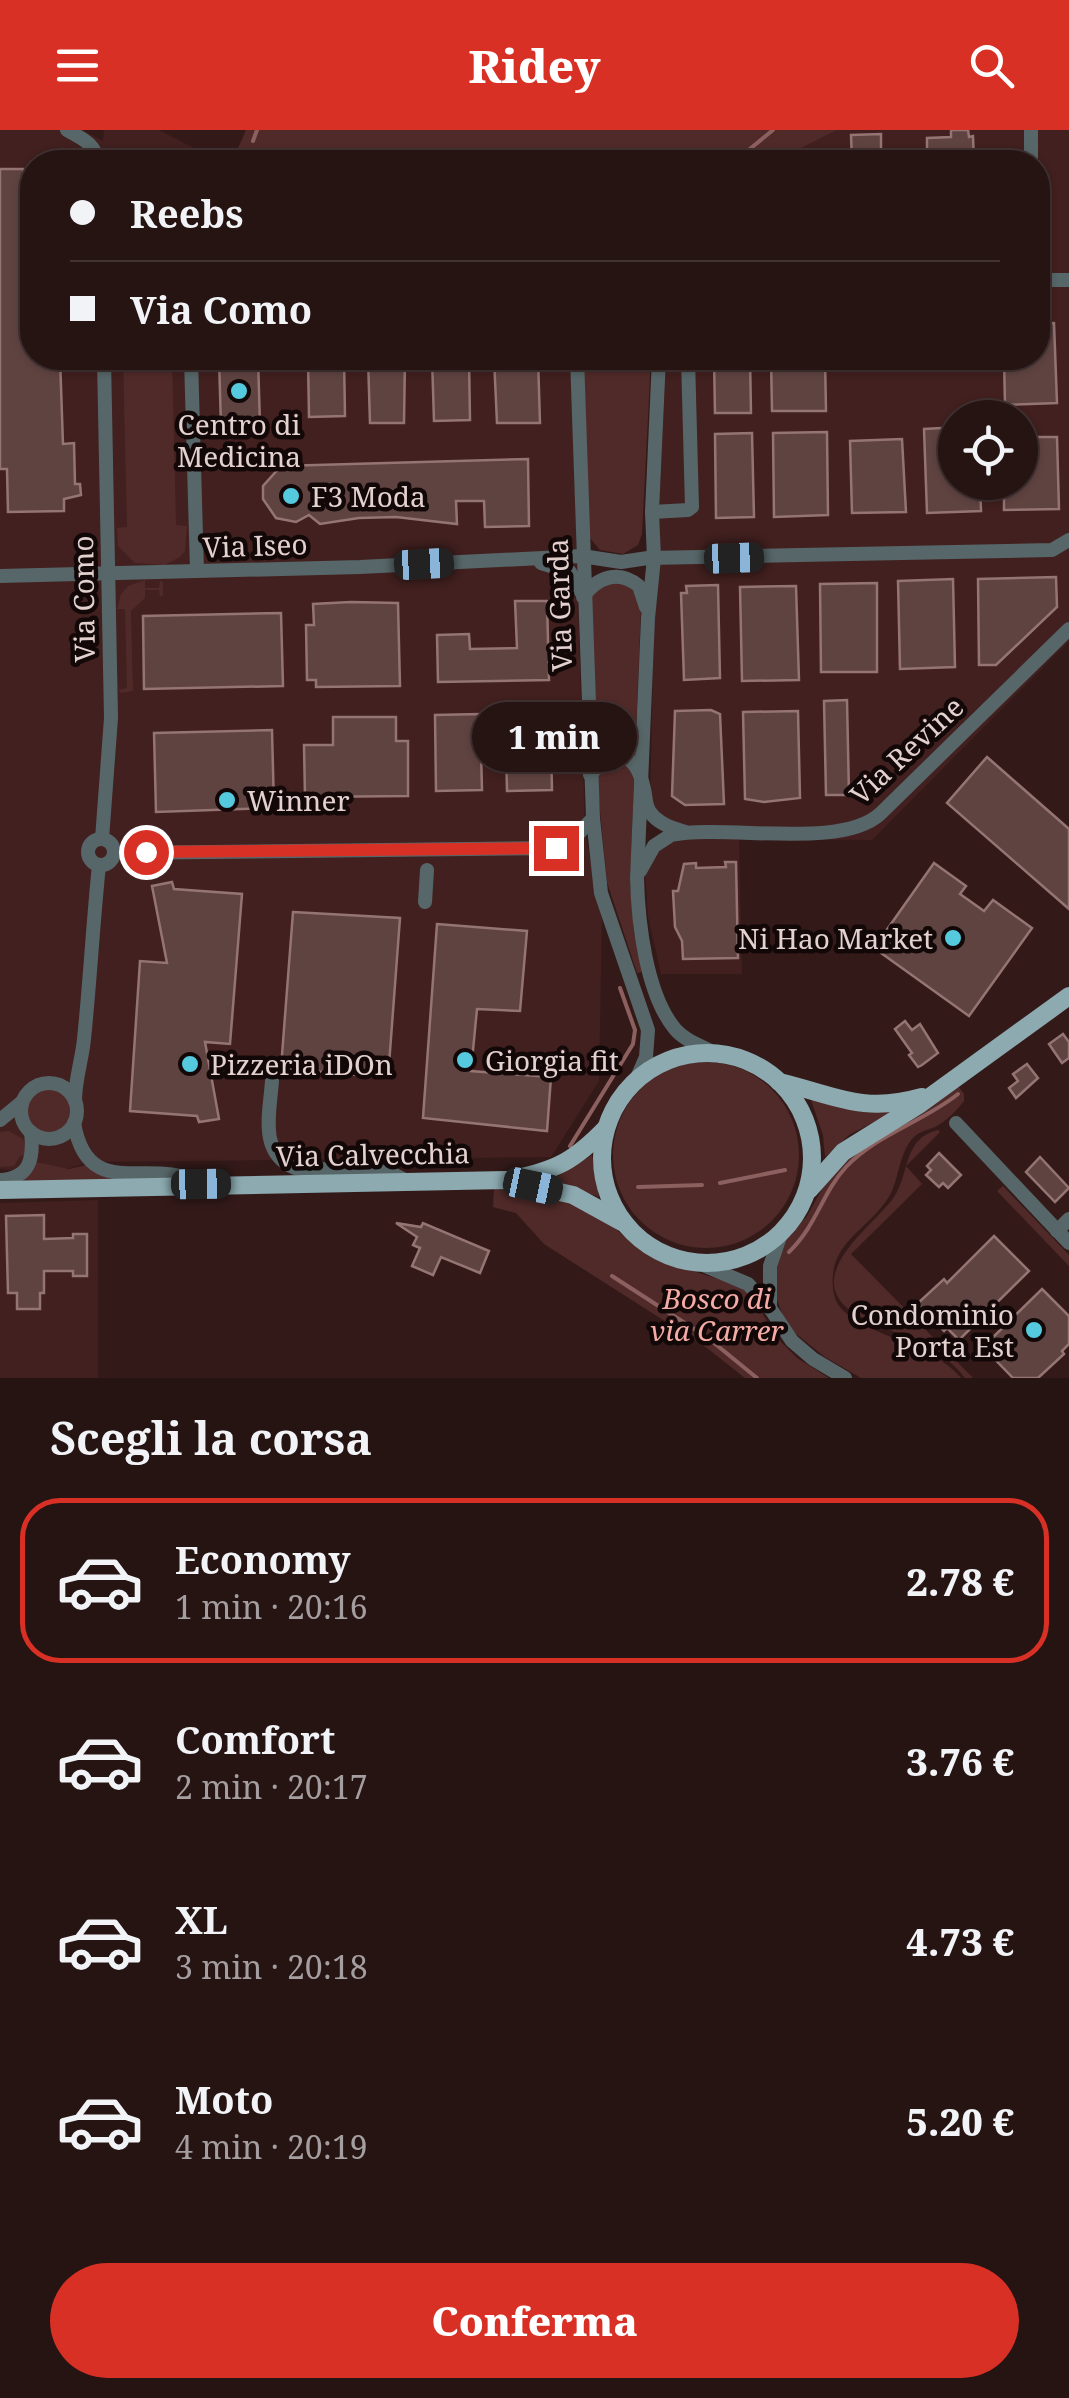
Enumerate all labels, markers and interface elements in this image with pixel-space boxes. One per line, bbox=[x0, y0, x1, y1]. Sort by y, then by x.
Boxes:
text: Ridey bbox=[469, 35, 601, 96]
icon: menu bbox=[50, 38, 105, 93]
icon: search bbox=[964, 38, 1019, 93]
text: Reebs bbox=[130, 187, 243, 239]
text: Via Como bbox=[130, 283, 312, 335]
marker: Centro di Medicina bbox=[228, 380, 250, 402]
map controls bbox=[938, 400, 1038, 500]
button: locate bbox=[938, 400, 1038, 500]
place label: Centro di Medicina bbox=[177, 405, 301, 475]
place label: F3 Moda bbox=[311, 477, 426, 515]
marker: F3 Moda bbox=[280, 485, 302, 507]
street label: Via Iseo bbox=[202, 524, 308, 566]
street label: Via Como bbox=[63, 535, 103, 663]
street label: Via Garda bbox=[538, 538, 580, 672]
car bbox=[703, 542, 765, 574]
car bbox=[393, 547, 455, 581]
street label: Via Revine bbox=[841, 688, 971, 812]
callout: 1 min bbox=[474, 703, 638, 773]
text: 1 min bbox=[509, 715, 600, 758]
place label: Winner bbox=[247, 781, 350, 819]
marker: Winner bbox=[216, 789, 238, 811]
route end bbox=[534, 826, 579, 871]
route start bbox=[124, 830, 169, 875]
place label: Ni Hao Market bbox=[738, 919, 933, 957]
marker: Ni Hao Market bbox=[942, 927, 964, 949]
place label: Giorgia fit bbox=[485, 1041, 619, 1079]
place label: Pizzeria iDOn bbox=[210, 1045, 393, 1083]
marker: Giorgia fit bbox=[454, 1049, 476, 1071]
marker: Pizzeria iDOn bbox=[179, 1053, 201, 1075]
street label: Via Calvecchia bbox=[276, 1133, 470, 1175]
car bbox=[501, 1165, 565, 1207]
car bbox=[171, 1168, 231, 1200]
park label: Bosco di via Carrer bbox=[650, 1279, 785, 1349]
place label: Condominio Porta Est bbox=[851, 1295, 1014, 1365]
marker: Condominio Porta Est bbox=[1023, 1319, 1045, 1341]
text: Scegli la corsa bbox=[50, 1407, 372, 1468]
text: Economy bbox=[175, 1533, 351, 1585]
icon: car bbox=[55, 1536, 145, 1626]
text: 2.78 € bbox=[906, 1555, 1014, 1607]
text: 1 min · 20:16 bbox=[175, 1585, 368, 1628]
text: Comfort bbox=[175, 1713, 335, 1765]
icon: car bbox=[55, 1716, 145, 1806]
text: 3.76 € bbox=[906, 1735, 1014, 1787]
text: 2 min · 20:17 bbox=[175, 1765, 368, 1808]
text: XL bbox=[175, 1893, 228, 1945]
icon: car bbox=[55, 1896, 145, 1986]
text: 4.73 € bbox=[906, 1915, 1014, 1967]
text: 3 min · 20:18 bbox=[175, 1945, 368, 1988]
text: Moto bbox=[175, 2073, 273, 2125]
icon: car bbox=[55, 2076, 145, 2166]
text: 5.20 € bbox=[906, 2095, 1014, 2147]
text: 4 min · 20:19 bbox=[175, 2125, 368, 2168]
button: Conferma bbox=[50, 2263, 1019, 2378]

